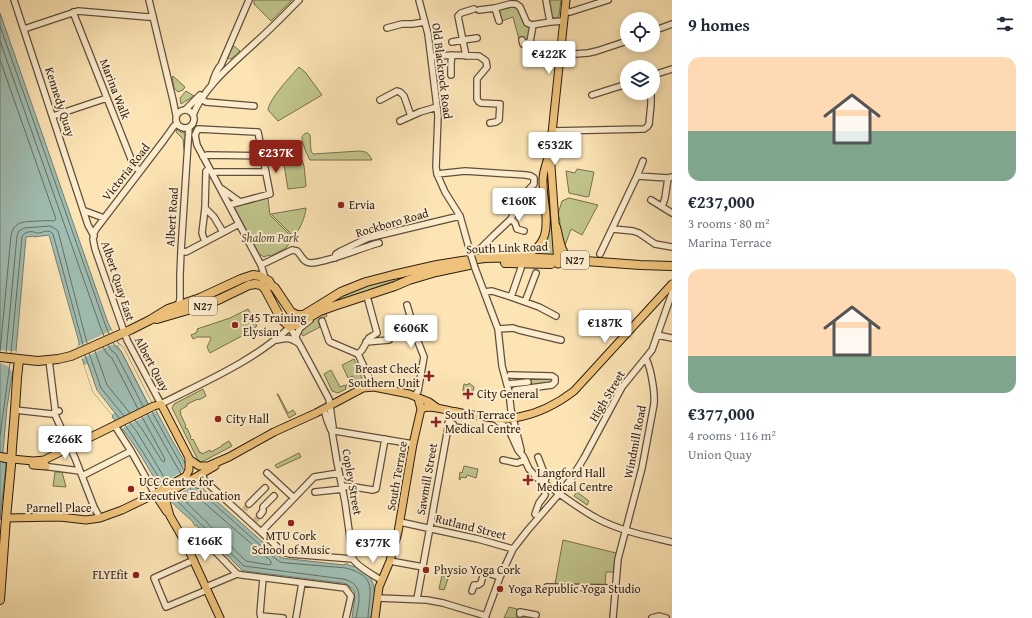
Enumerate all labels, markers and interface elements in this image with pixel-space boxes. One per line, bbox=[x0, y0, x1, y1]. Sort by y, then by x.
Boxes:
map controls bbox=[620, 12, 660, 100]
button: locate bbox=[620, 12, 660, 52]
text: 9 homes bbox=[688, 12, 750, 37]
icon: filters bbox=[994, 13, 1016, 35]
street label: Old Blackrock Road bbox=[428, 22, 457, 121]
pin: €422K bbox=[521, 41, 577, 75]
text: €422K bbox=[531, 44, 567, 63]
street label: Marina Walk bbox=[96, 56, 135, 122]
button: layers bbox=[620, 60, 660, 100]
street label: Kennedy Quay bbox=[41, 65, 80, 139]
icon: home bbox=[816, 83, 888, 155]
pin: €532K bbox=[527, 132, 583, 166]
text: €532K bbox=[537, 135, 573, 154]
street label: Victoria Road bbox=[98, 139, 154, 204]
pin: €237K bbox=[248, 140, 304, 174]
text: €237K bbox=[258, 143, 294, 162]
street label: Albert Road bbox=[161, 186, 182, 247]
pin: €160K bbox=[491, 188, 547, 222]
text: €237,000 bbox=[688, 189, 754, 214]
text: €160K bbox=[501, 191, 537, 210]
place label: Ervia bbox=[349, 196, 375, 213]
marker: Ervia bbox=[336, 200, 346, 210]
street label: Rockboro Road bbox=[353, 204, 431, 241]
text: 3 rooms · 80 m² bbox=[688, 214, 770, 233]
park label: Shalom Park bbox=[241, 229, 299, 246]
text: Marina Terrace bbox=[688, 233, 772, 252]
street label: South Link Road bbox=[466, 238, 549, 257]
street label: Albert Quay East bbox=[98, 239, 140, 324]
road number: N27 bbox=[561, 251, 589, 269]
icon: home bbox=[816, 295, 888, 367]
road number: N27 bbox=[189, 297, 217, 315]
place label: F45 Training Elysian bbox=[243, 309, 306, 340]
pin: €187K bbox=[577, 310, 633, 344]
text: €187K bbox=[587, 313, 623, 332]
pin: €606K bbox=[383, 315, 439, 349]
text: €606K bbox=[393, 318, 429, 337]
marker: F45 Training Elysian bbox=[230, 320, 240, 330]
street label: Albert Quay bbox=[131, 333, 174, 394]
place label: Breast Check Southern Unit bbox=[348, 360, 421, 391]
street label: High Street bbox=[585, 366, 629, 425]
marker: Breast Check Southern Unit bbox=[423, 370, 435, 382]
place label: City General bbox=[477, 385, 539, 402]
marker: City General bbox=[462, 388, 474, 400]
text: €377,000 bbox=[688, 401, 754, 426]
street label: Windmill Road bbox=[619, 403, 650, 480]
place label: South Terrace Medical Centre bbox=[445, 406, 521, 437]
place label: City Hall bbox=[226, 410, 270, 427]
marker: City Hall bbox=[213, 414, 223, 424]
marker: South Terrace Medical Centre bbox=[430, 416, 442, 428]
pin: €266K bbox=[37, 426, 93, 460]
text: 4 rooms · 116 m² bbox=[688, 426, 776, 445]
text: €266K bbox=[47, 429, 83, 448]
street label: South Terrace bbox=[382, 439, 411, 512]
street label: Sawmill Street bbox=[412, 441, 441, 516]
text: Union Quay bbox=[688, 445, 752, 464]
street label: Copley Street bbox=[338, 447, 367, 517]
place label: Langford Hall Medical Centre bbox=[537, 464, 613, 495]
place label: UCC Centre for Executive Education bbox=[139, 473, 241, 504]
marker: Langford Hall Medical Centre bbox=[522, 474, 534, 486]
marker: UCC Centre for Executive Education bbox=[126, 484, 136, 494]
street label: Parnell Place bbox=[26, 499, 92, 516]
street label: Rutland Street bbox=[434, 509, 509, 544]
marker: MTU Cork School of Music bbox=[286, 518, 296, 528]
place label: MTU Cork School of Music bbox=[252, 527, 331, 558]
pin: €166K bbox=[177, 528, 233, 562]
pin: €377K bbox=[345, 530, 401, 564]
text: €166K bbox=[187, 531, 223, 550]
text: €377K bbox=[355, 533, 391, 552]
place label: Physio Yoga Cork bbox=[434, 561, 522, 578]
marker: Physio Yoga Cork bbox=[421, 565, 431, 575]
place label: FLYEfit bbox=[92, 566, 129, 583]
marker: FLYEfit bbox=[131, 570, 141, 580]
place label: Yoga Republic Yoga Studio bbox=[508, 580, 641, 597]
marker: Yoga Republic Yoga Studio bbox=[495, 584, 505, 594]

